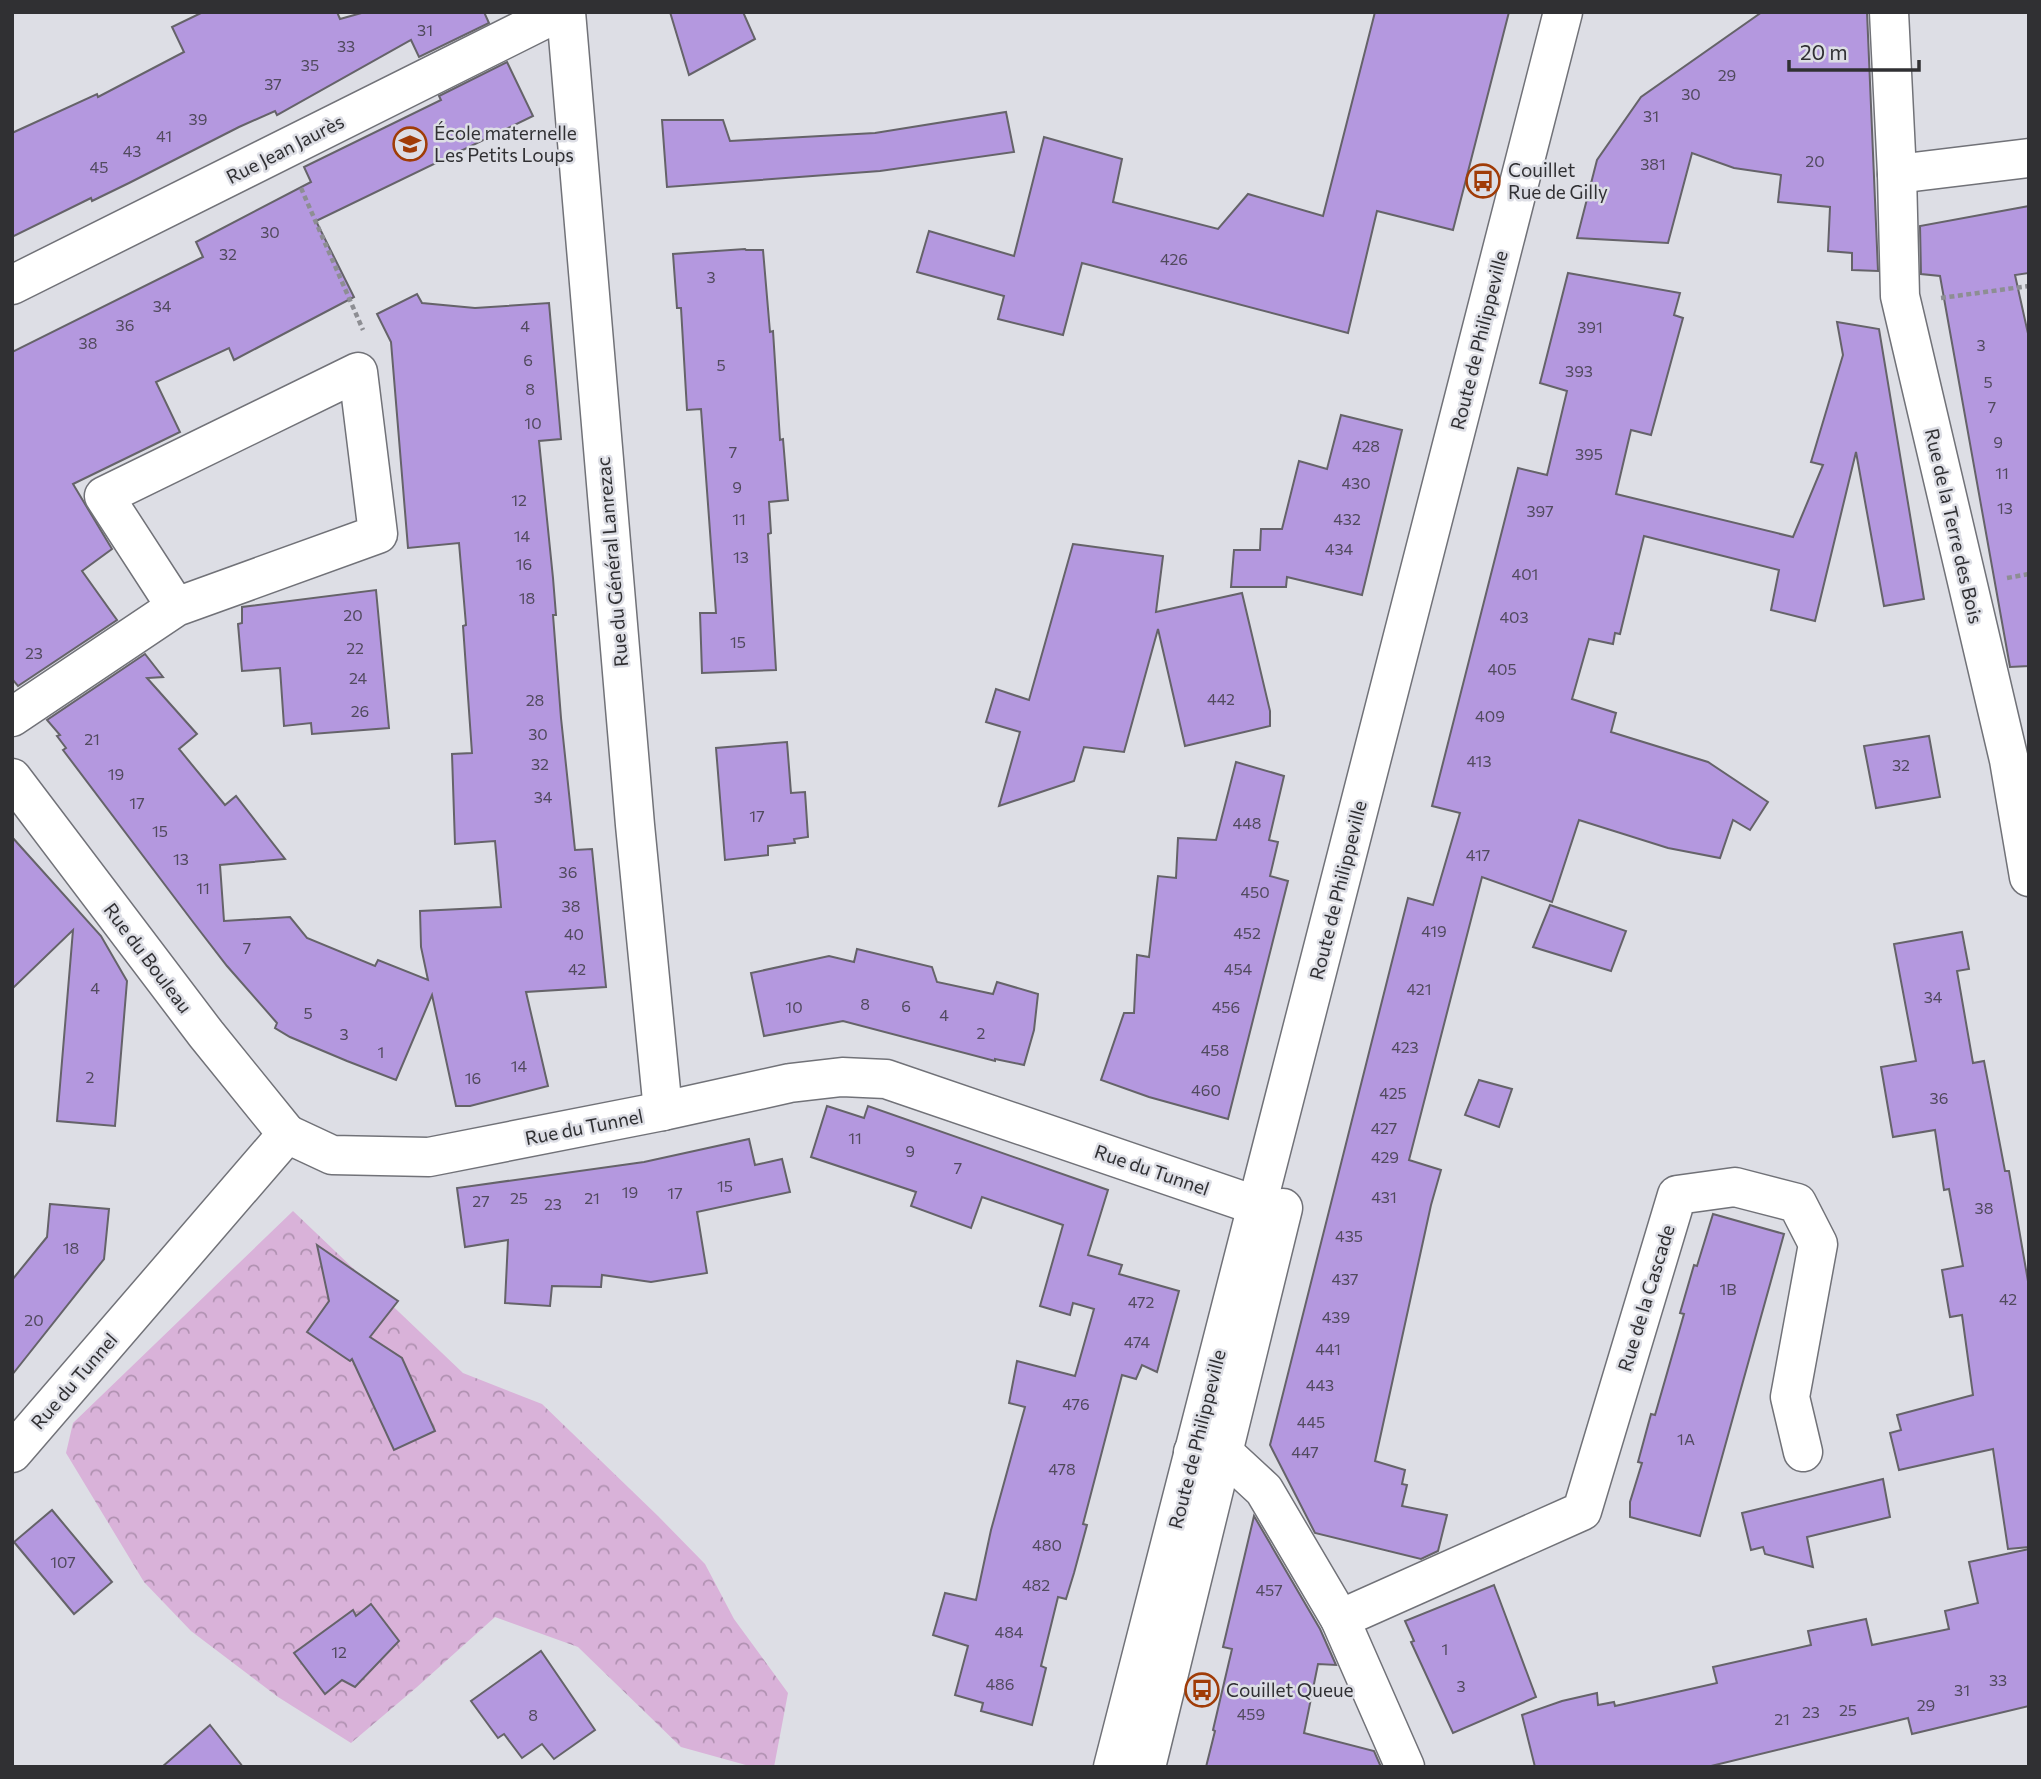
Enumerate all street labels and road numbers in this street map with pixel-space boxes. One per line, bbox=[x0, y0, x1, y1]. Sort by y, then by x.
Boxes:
street label: Rue Jean Jaurès bbox=[222, 109, 347, 188]
street label: Route de Philippeville bbox=[1445, 248, 1512, 432]
street label: Rue de la Terre des Bois bbox=[1921, 426, 1988, 626]
street label: Rue du Général Lanrezac bbox=[591, 456, 632, 668]
street label: Route de Philippeville bbox=[1304, 798, 1371, 982]
street label: Rue du Bouleau bbox=[100, 898, 197, 1017]
street label: Rue du Tunnel bbox=[523, 1104, 645, 1149]
street label: Rue du Tunnel bbox=[1092, 1139, 1213, 1200]
street label: Rue de la Cascade bbox=[1612, 1222, 1679, 1374]
street label: Rue du Tunnel bbox=[26, 1328, 122, 1433]
street label: Route de Philippeville bbox=[1163, 1347, 1230, 1531]

